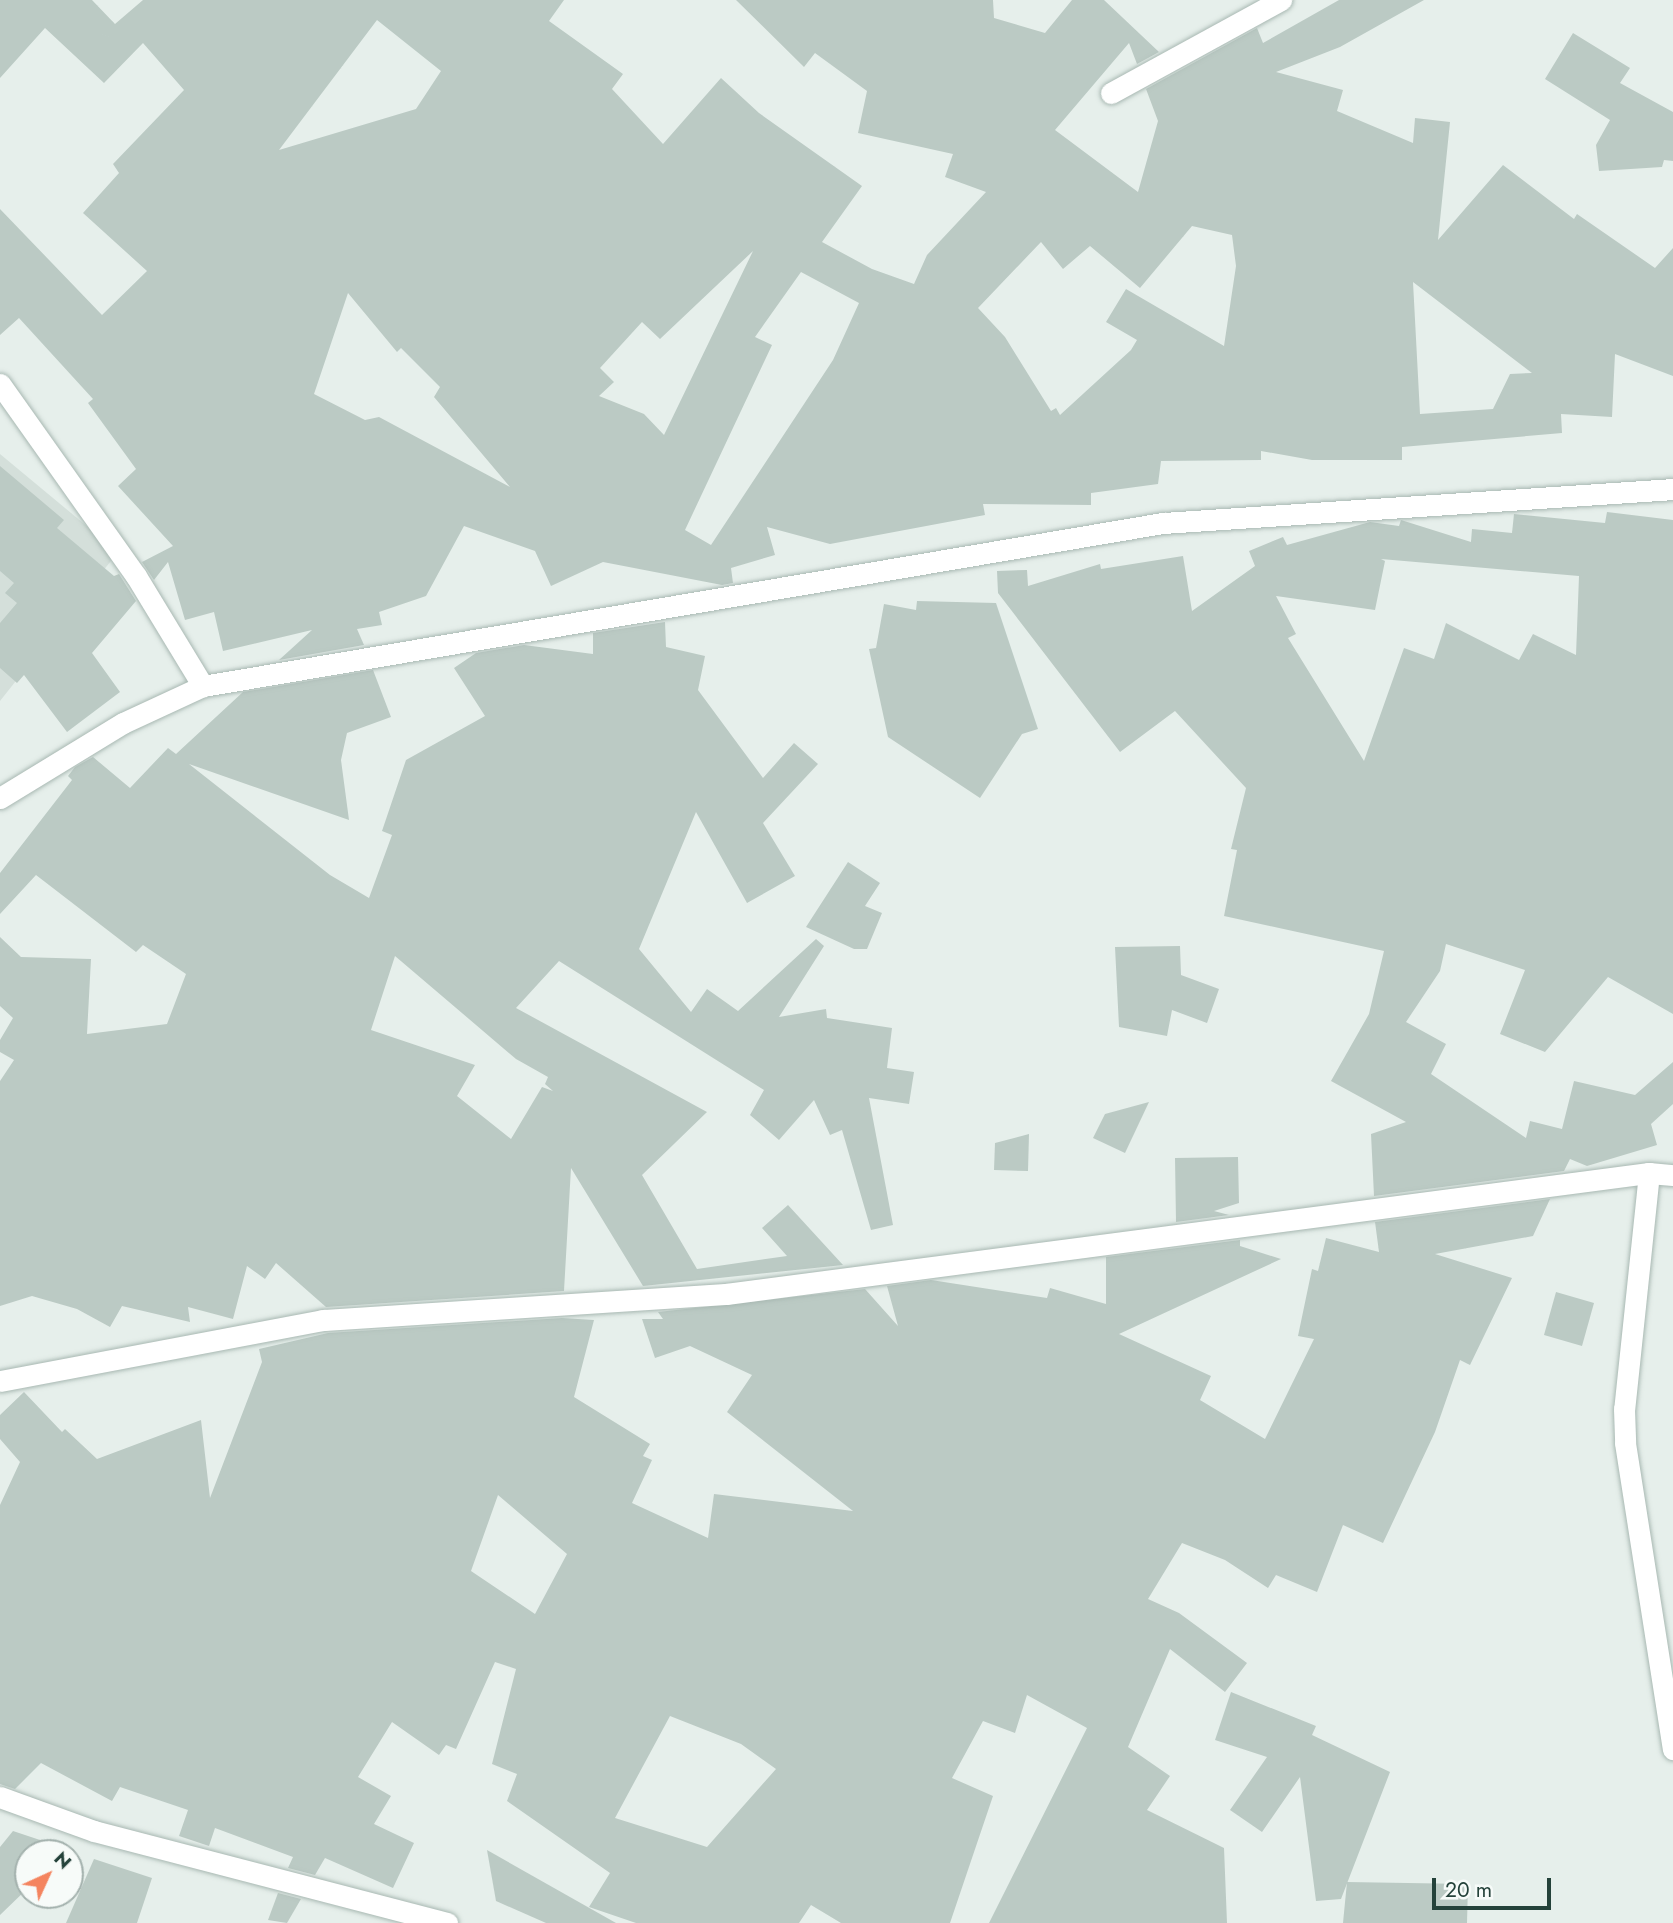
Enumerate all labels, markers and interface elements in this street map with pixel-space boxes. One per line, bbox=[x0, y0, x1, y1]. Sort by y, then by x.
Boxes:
north arrow bbox=[14, 1839, 84, 1909]
text: N bbox=[48, 1845, 78, 1875]
scale bar bbox=[1435, 1864, 1554, 1908]
text: 20 m bbox=[1445, 1875, 1492, 1905]

